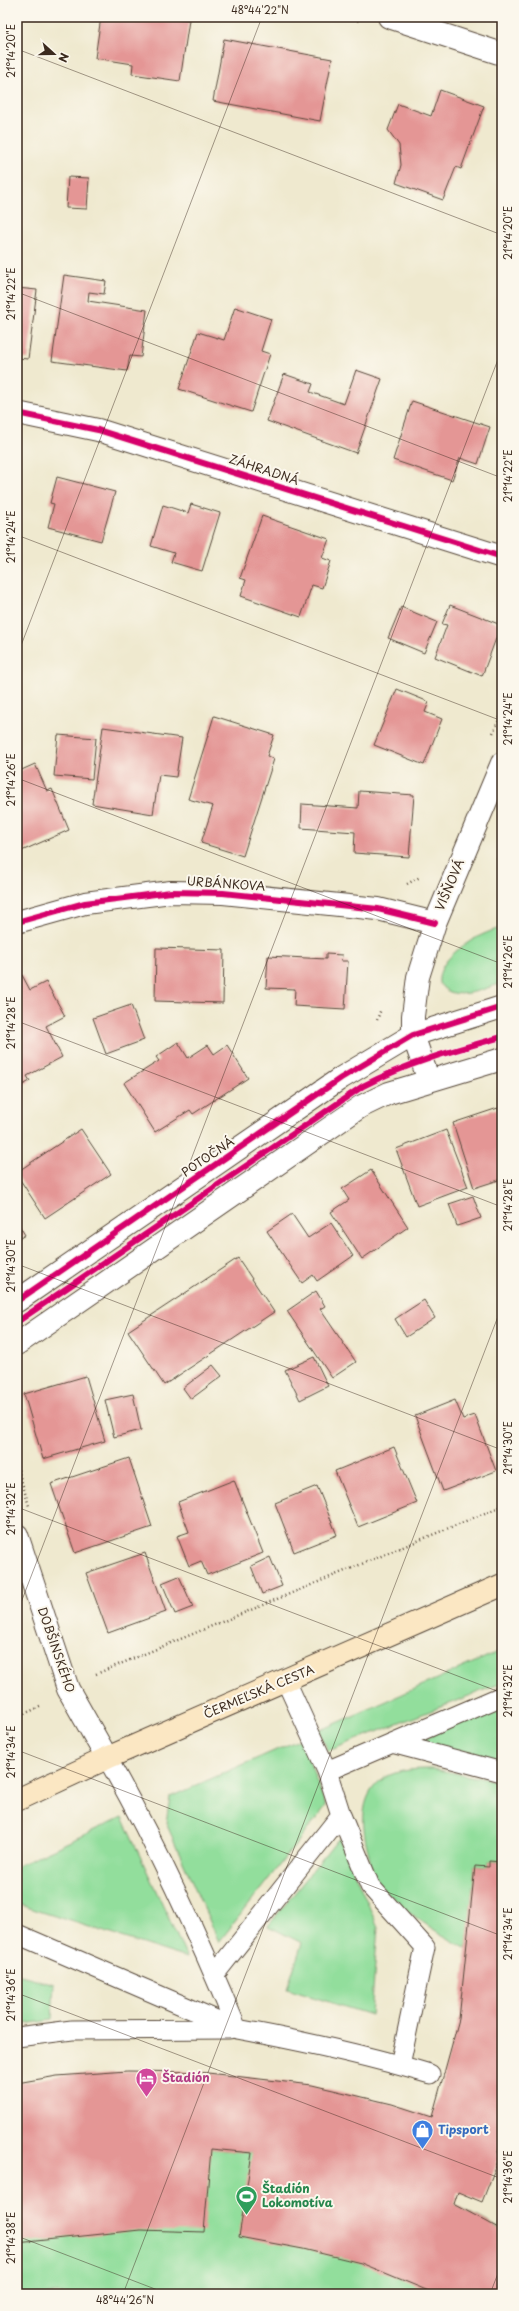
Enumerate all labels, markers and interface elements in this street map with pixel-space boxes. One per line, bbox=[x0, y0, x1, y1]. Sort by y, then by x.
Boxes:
text: 48°44'22"N bbox=[231, 2, 289, 17]
text: 21°14'20"E bbox=[3, 24, 18, 78]
north arrow bbox=[34, 34, 74, 74]
text: N bbox=[54, 51, 73, 65]
text: 21°14'20"E bbox=[500, 206, 515, 260]
text: 21°14'22"E bbox=[3, 267, 18, 321]
street label: ZÁHRADNÁ bbox=[227, 449, 302, 489]
text: 21°14'22"E bbox=[500, 449, 515, 503]
text: 21°14'24"E bbox=[3, 510, 18, 564]
text: 21°14'24"E bbox=[500, 692, 515, 746]
text: 21°14'26"E bbox=[3, 753, 18, 807]
street label: VIŠŇOVÁ bbox=[430, 856, 468, 913]
street label: URBÁNKOVA bbox=[186, 871, 266, 895]
text: 21°14'26"E bbox=[500, 935, 515, 989]
text: 21°14'28"E bbox=[3, 996, 18, 1050]
street label: POTOČNÁ bbox=[177, 1132, 237, 1180]
text: 21°14'28"E bbox=[500, 1178, 515, 1232]
text: 21°14'30"E bbox=[3, 1239, 18, 1293]
text: 21°14'30"E bbox=[500, 1421, 515, 1475]
text: 21°14'32"E bbox=[3, 1482, 18, 1536]
street label: DOBŠINSKÉHO bbox=[34, 1604, 80, 1695]
street label: ČERMEĽSKÁ CESTA bbox=[200, 1660, 317, 1723]
text: 21°14'32"E bbox=[500, 1664, 515, 1718]
text: 21°14'34"E bbox=[3, 1726, 18, 1778]
text: 21°14'34"E bbox=[500, 1908, 515, 1960]
text: 21°14'36"E bbox=[3, 1968, 18, 2022]
hotel icon: Štadión bbox=[133, 2065, 159, 2098]
place label: Štadión bbox=[162, 2068, 210, 2086]
shop icon: Tipsport bbox=[409, 2117, 435, 2150]
place label: Tipsport bbox=[438, 2120, 489, 2138]
text: 21°14'36"E bbox=[500, 2150, 515, 2204]
place label: Štadión Lokomotíva bbox=[262, 2179, 334, 2211]
sports icon: Štadión Lokomotíva bbox=[234, 2183, 260, 2216]
text: 21°14'38"E bbox=[3, 2212, 18, 2264]
text: 48°44'26"N bbox=[96, 2292, 154, 2307]

